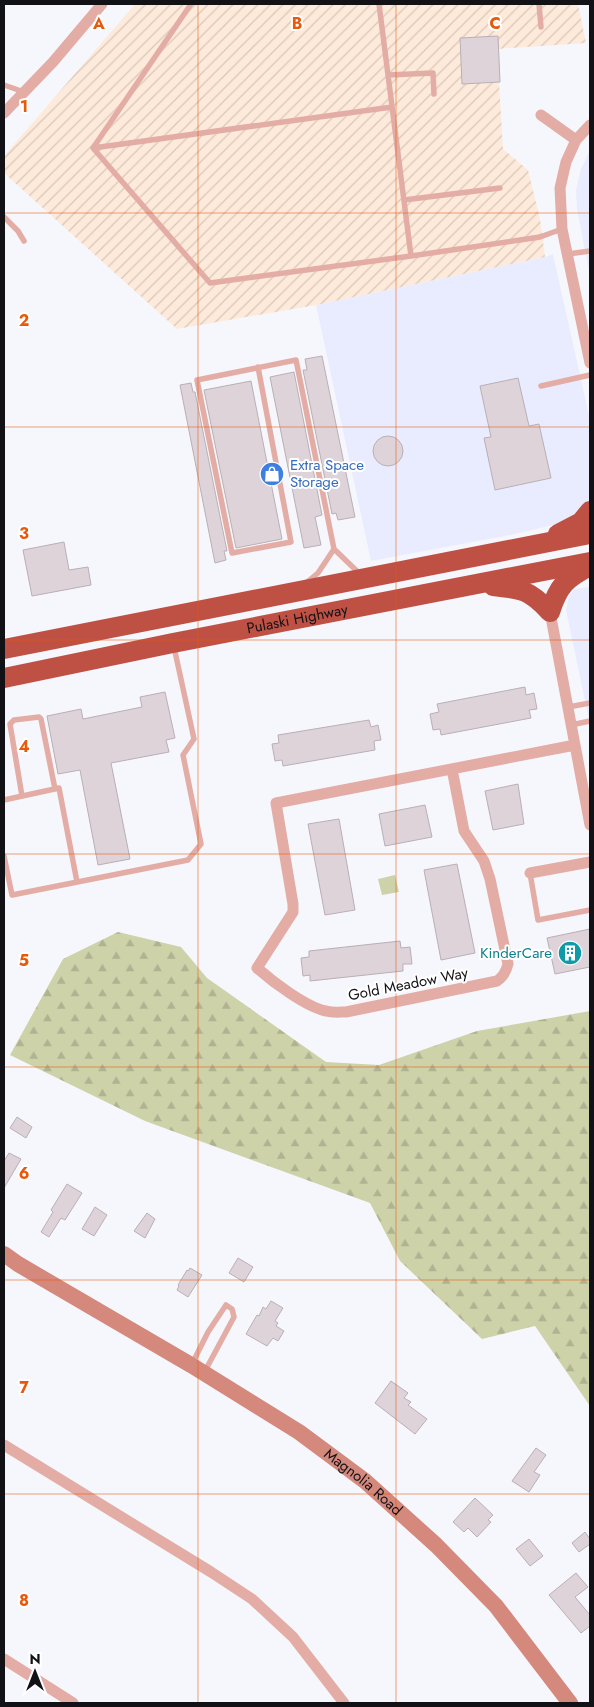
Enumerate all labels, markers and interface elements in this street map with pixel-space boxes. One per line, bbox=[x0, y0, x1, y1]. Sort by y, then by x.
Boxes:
text: A bbox=[92, 12, 105, 35]
text: B bbox=[292, 12, 302, 35]
text: C bbox=[489, 12, 501, 35]
text: 1 bbox=[20, 95, 28, 118]
text: 2 bbox=[19, 309, 29, 332]
place label: Extra Space Storage bbox=[290, 454, 364, 493]
shop icon: Extra Space Storage bbox=[259, 461, 285, 487]
text: 3 bbox=[19, 522, 29, 545]
street label: Pulaski Highway bbox=[245, 598, 350, 639]
text: 4 bbox=[18, 735, 30, 758]
building icon: KinderCare bbox=[557, 940, 583, 966]
place label: KinderCare bbox=[480, 942, 552, 964]
text: 5 bbox=[19, 949, 29, 972]
street label: Gold Meadow Way bbox=[346, 962, 470, 1006]
text: 6 bbox=[19, 1162, 29, 1185]
text: 7 bbox=[19, 1376, 29, 1399]
street label: Magnolia Road bbox=[319, 1443, 407, 1521]
text: 8 bbox=[19, 1589, 29, 1612]
north arrow bbox=[10, 1647, 60, 1697]
text: N bbox=[29, 1649, 41, 1669]

